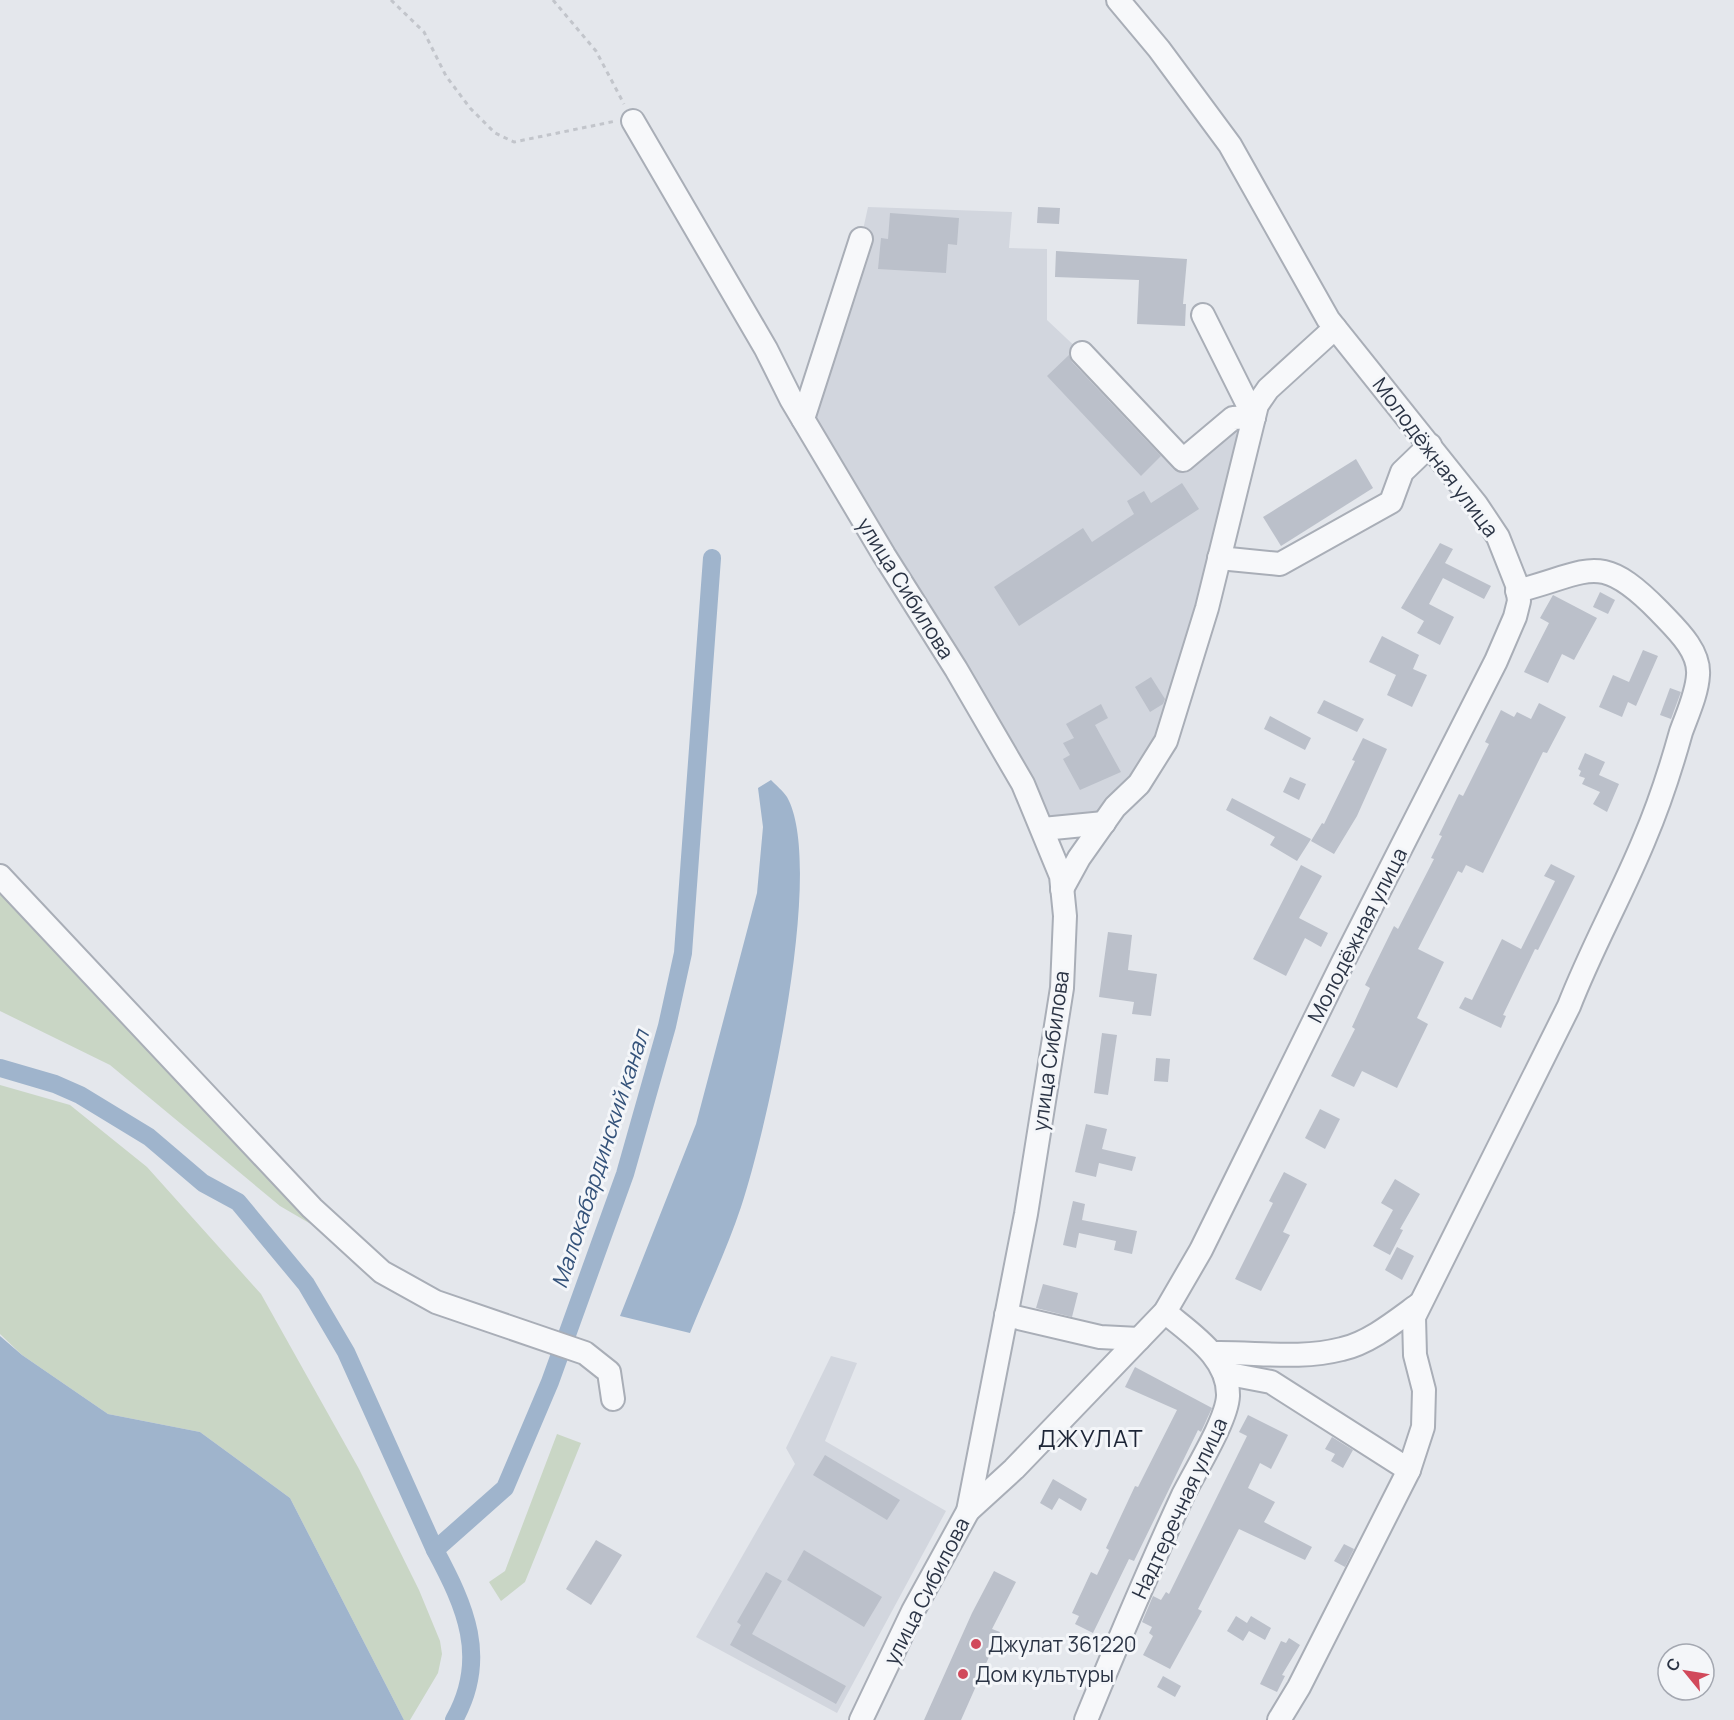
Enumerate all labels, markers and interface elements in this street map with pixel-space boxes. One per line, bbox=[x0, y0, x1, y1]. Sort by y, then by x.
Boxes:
street label: Молодёжная улица bbox=[1367, 372, 1505, 542]
street label: улица Сибилова bbox=[851, 512, 961, 664]
street label: Молодёжная улица bbox=[1301, 843, 1413, 1027]
street label: улица Сибилова bbox=[1025, 969, 1075, 1133]
water label: Малокабардинский канал bbox=[544, 1024, 657, 1292]
street label: Надтеречная улица bbox=[1125, 1413, 1233, 1603]
district label: ДЖУЛАТ bbox=[1038, 1421, 1144, 1454]
street label: улица Сибилова bbox=[877, 1512, 975, 1670]
place label: Джулат 361220 bbox=[988, 1630, 1137, 1658]
marker: Джулат 361220 bbox=[969, 1637, 983, 1651]
north arrow bbox=[1656, 1642, 1716, 1702]
text: С bbox=[1661, 1654, 1686, 1675]
place label: Дом культуры bbox=[975, 1660, 1114, 1688]
marker: Дом культуры bbox=[956, 1667, 970, 1681]

